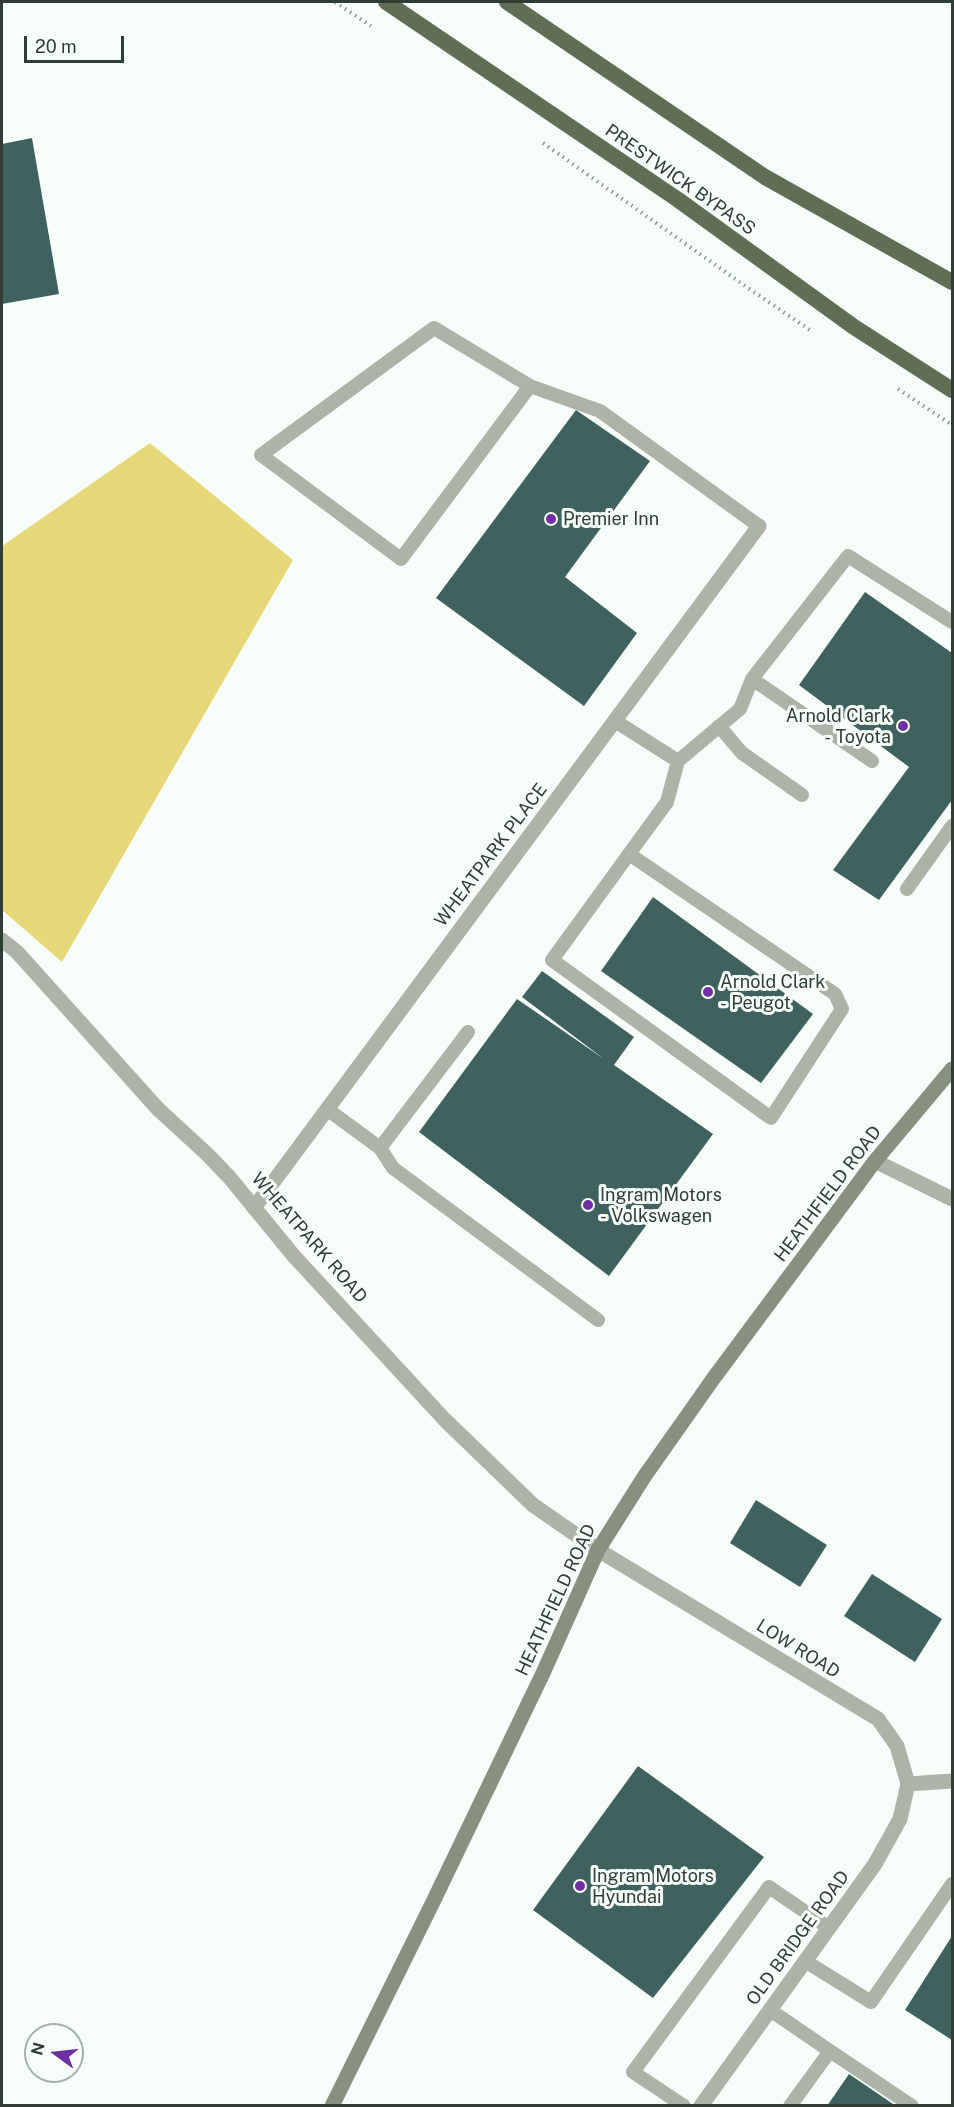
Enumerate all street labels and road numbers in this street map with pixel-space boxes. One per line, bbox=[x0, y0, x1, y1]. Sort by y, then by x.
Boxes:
street label: PRESTWICK BYPASS bbox=[601, 120, 759, 240]
street label: WHEATPARK PLACE bbox=[430, 779, 552, 931]
street label: HEATHFIELD ROAD bbox=[770, 1122, 886, 1266]
street label: WHEATPARK ROAD bbox=[246, 1168, 372, 1308]
street label: HEATHFIELD ROAD bbox=[511, 1521, 601, 1679]
street label: LOW ROAD bbox=[752, 1615, 844, 1683]
street label: OLD BRIDGE ROAD bbox=[742, 1867, 854, 2009]

